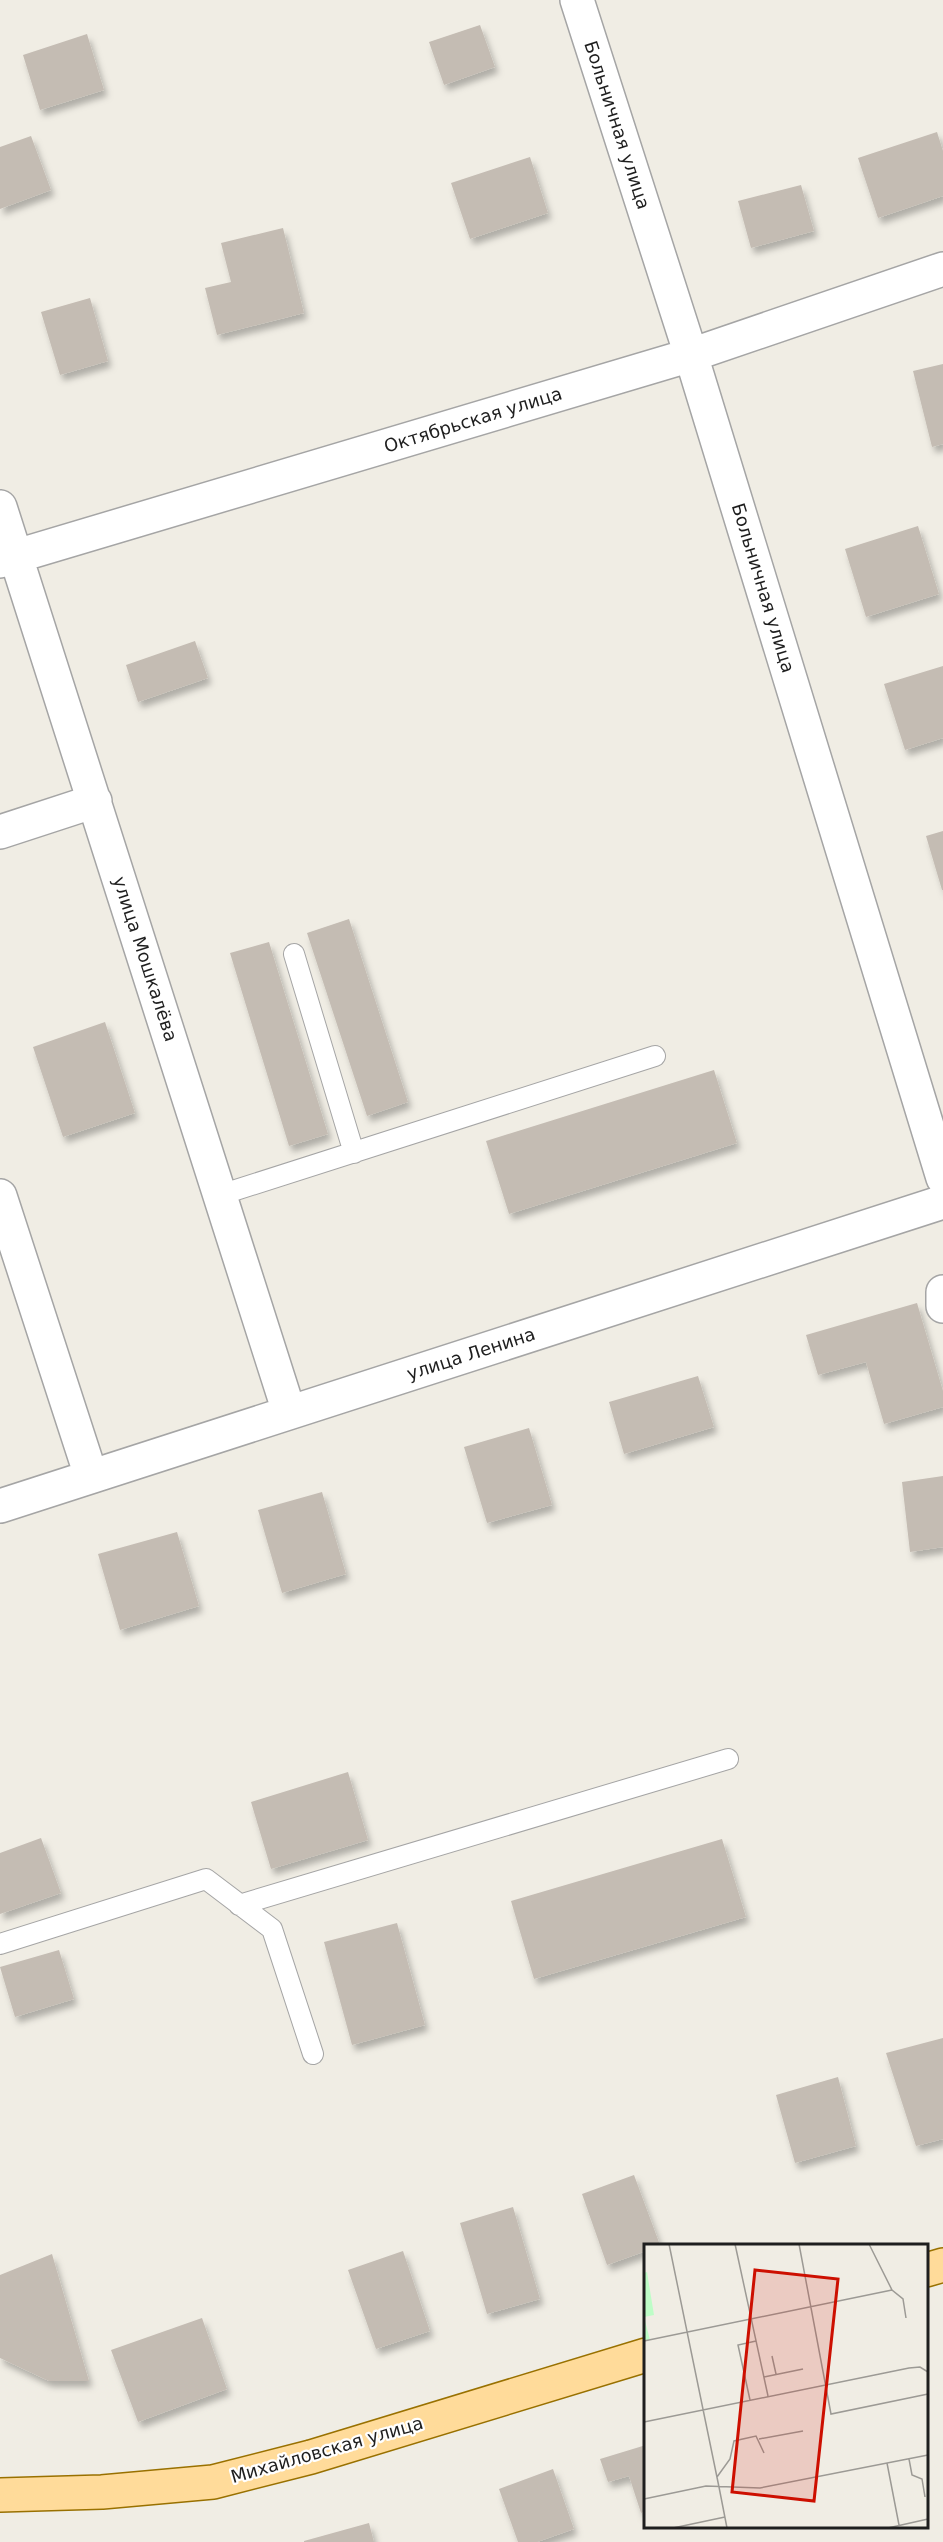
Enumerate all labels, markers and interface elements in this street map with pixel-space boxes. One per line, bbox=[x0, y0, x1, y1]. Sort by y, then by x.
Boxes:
street label: Больничная улица bbox=[580, 38, 655, 212]
street label: Октябрьская улица bbox=[381, 382, 564, 457]
street label: Больничная улица bbox=[728, 501, 799, 675]
street label: улица Мошкалёва bbox=[109, 874, 182, 1044]
street label: улица Ленина bbox=[404, 1323, 538, 1384]
inset map bbox=[644, 2244, 928, 2527]
street label: Михайловская улица bbox=[228, 2412, 426, 2487]

